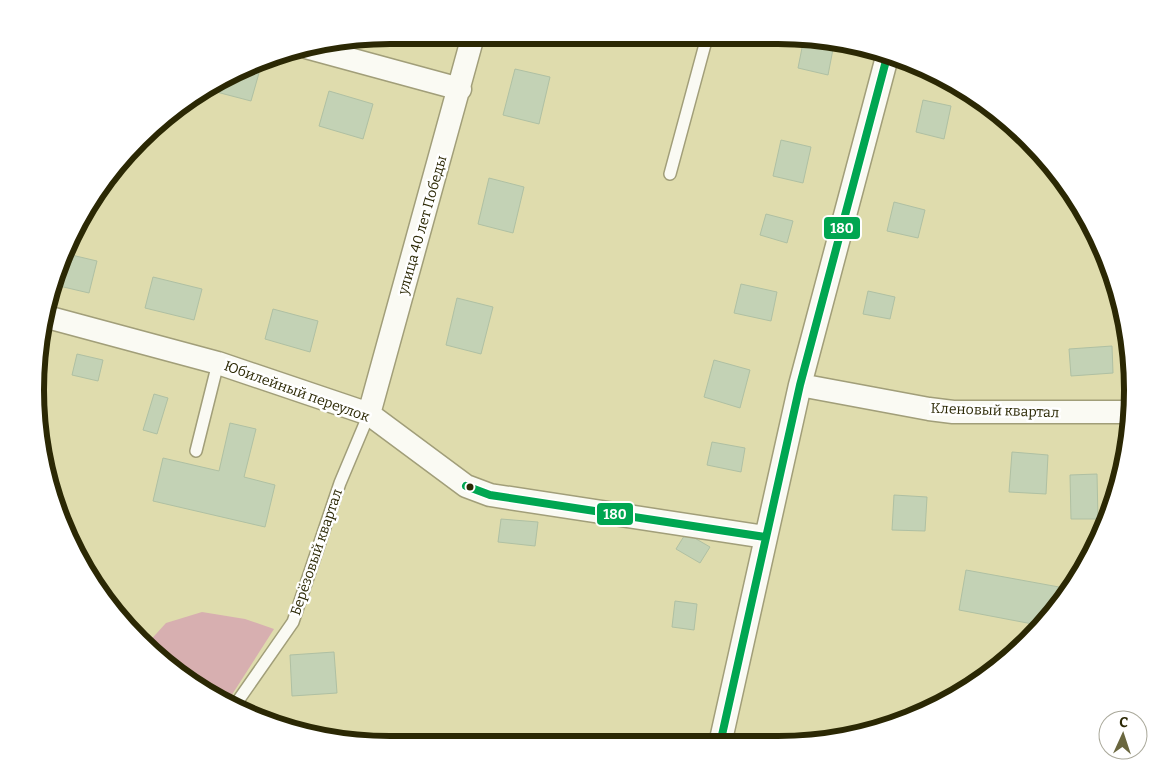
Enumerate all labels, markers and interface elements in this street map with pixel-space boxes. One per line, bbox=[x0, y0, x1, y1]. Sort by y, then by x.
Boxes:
street label: улица 40 лет Победы bbox=[394, 154, 450, 298]
line badge: 180 bbox=[823, 216, 861, 240]
text: 180 bbox=[830, 220, 854, 237]
street label: Юбилейный переулок bbox=[222, 357, 373, 426]
street label: Кленовый квартал bbox=[930, 400, 1060, 421]
unlabelled marker bbox=[465, 482, 475, 492]
street label: Берёзовый квартал bbox=[287, 487, 346, 618]
line badge: 180 bbox=[596, 502, 634, 526]
text: 180 bbox=[603, 506, 627, 523]
north arrow bbox=[1098, 710, 1148, 760]
text: С bbox=[1119, 714, 1129, 731]

